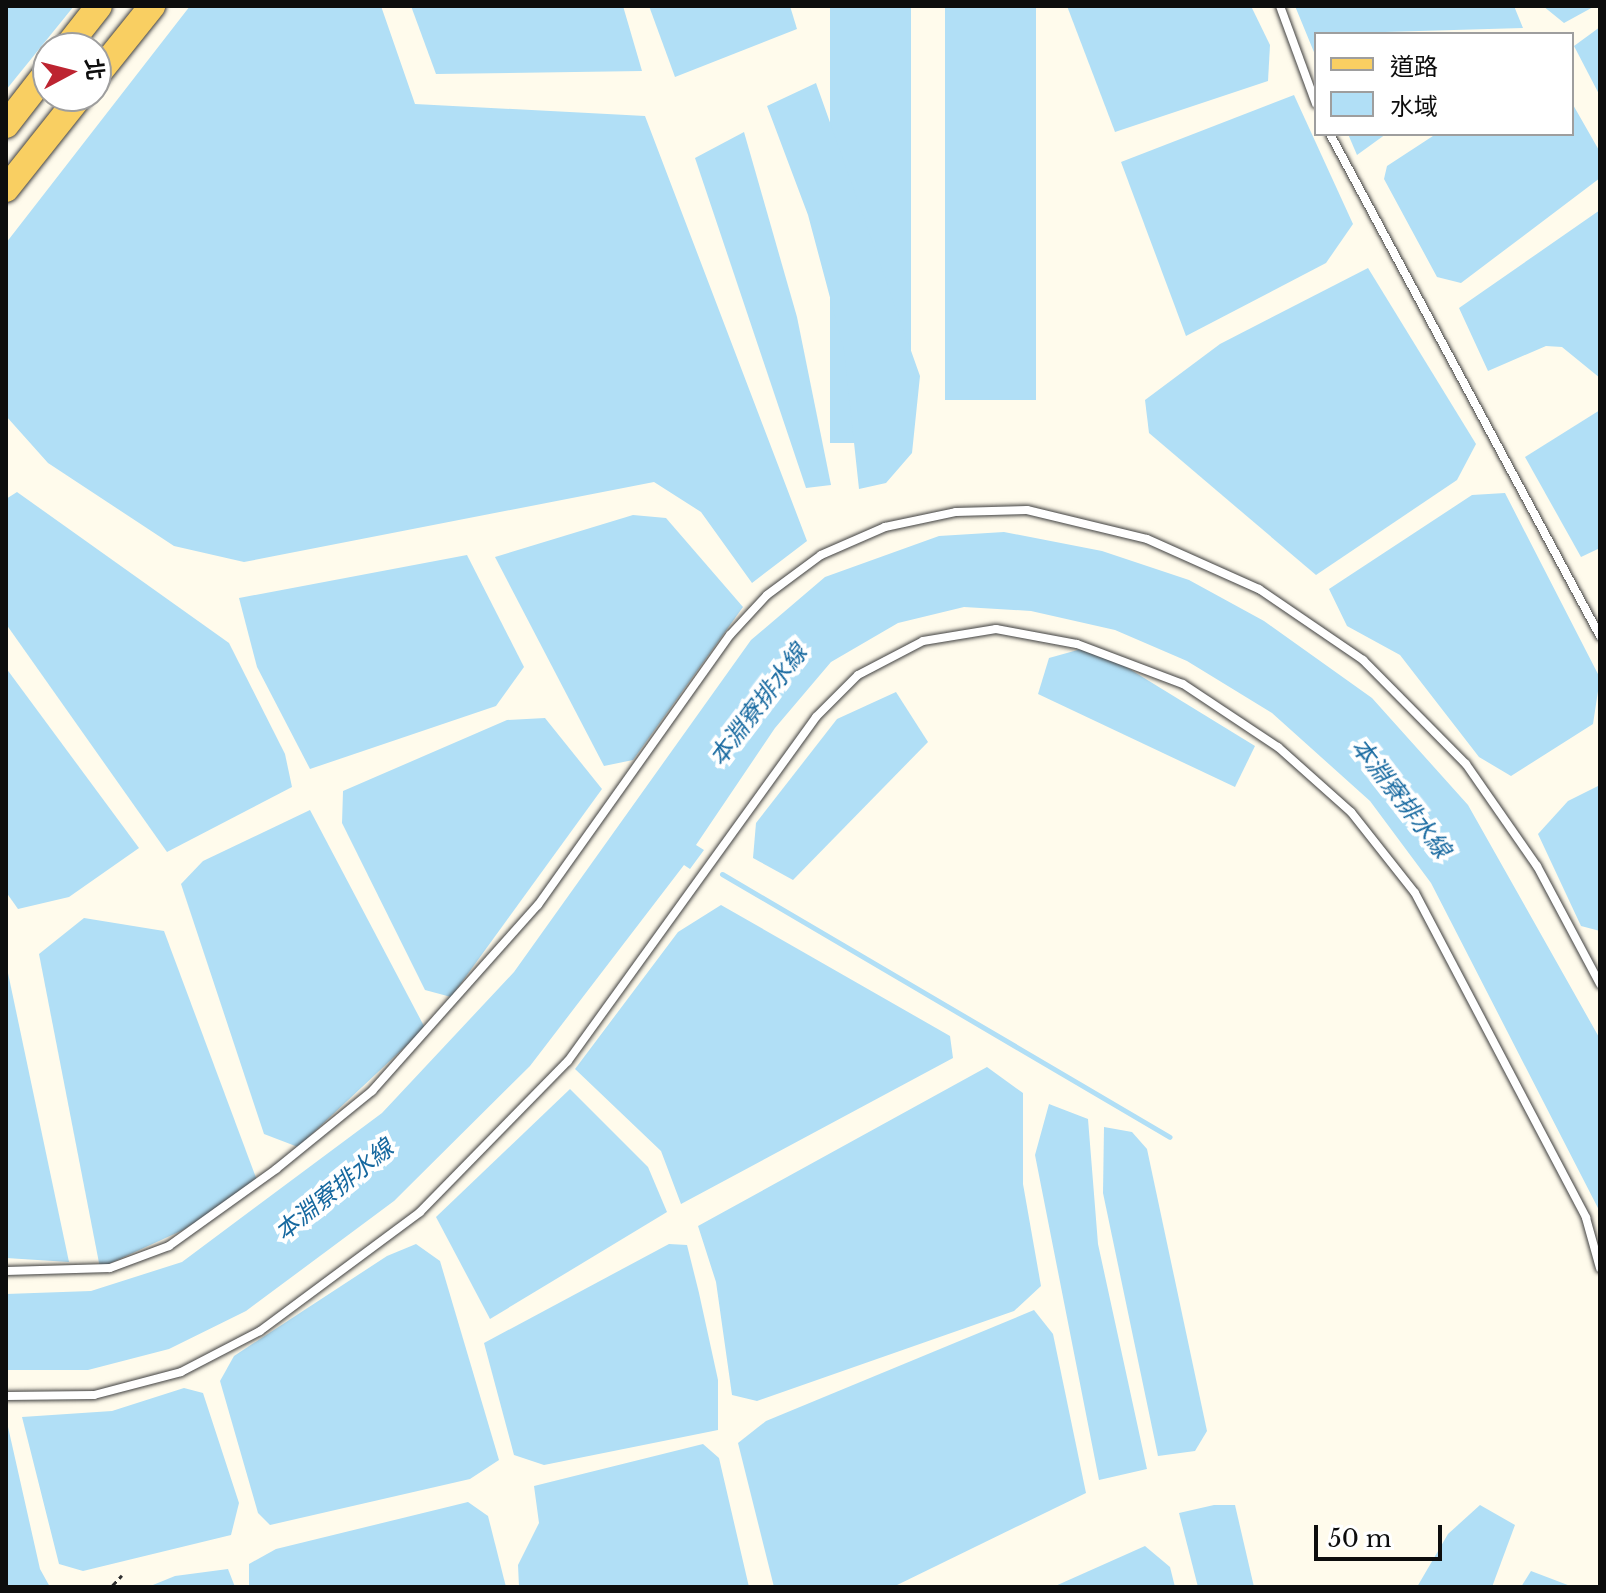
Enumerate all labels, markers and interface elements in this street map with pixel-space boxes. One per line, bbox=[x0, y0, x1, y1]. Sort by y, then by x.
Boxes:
north arrow bbox=[32, 32, 112, 112]
legend bbox=[1314, 32, 1574, 136]
text: 道路 bbox=[1390, 52, 1438, 81]
text: 北 bbox=[80, 57, 109, 82]
text: 水域 bbox=[1390, 92, 1438, 121]
water label: 本淵寮排水線 bbox=[703, 639, 813, 771]
water label: 本淵寮排水線 bbox=[1345, 732, 1457, 864]
water label: 本淵寮排水線 bbox=[269, 1133, 399, 1247]
scale bar bbox=[1318, 1509, 1446, 1559]
text: 50 m bbox=[1328, 1524, 1391, 1553]

